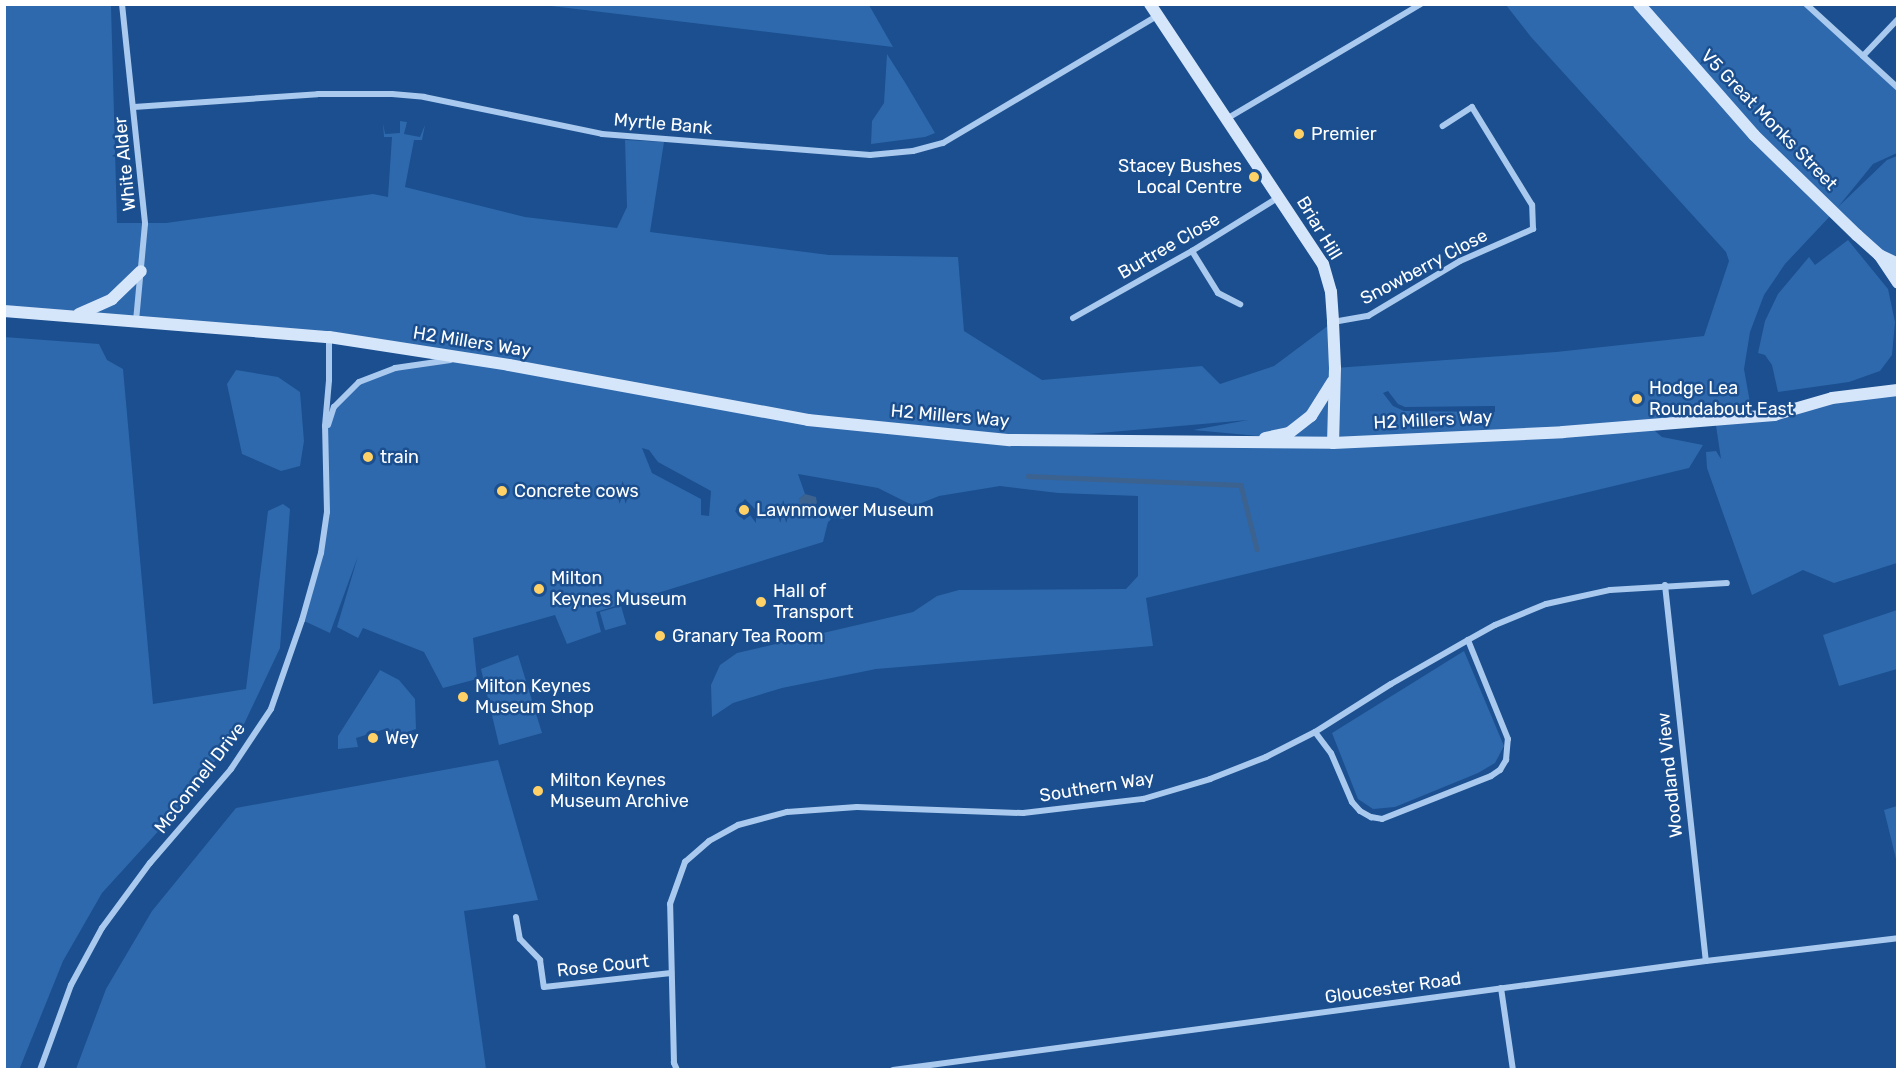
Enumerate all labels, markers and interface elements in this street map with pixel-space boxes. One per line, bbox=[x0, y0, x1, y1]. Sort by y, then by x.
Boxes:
street label: V5 Great Monks Street bbox=[1696, 45, 1842, 195]
street label: Myrtle Bank bbox=[613, 109, 713, 139]
street label: White Alder bbox=[109, 115, 141, 213]
place label: Premier bbox=[1311, 123, 1377, 145]
marker: Premier bbox=[1292, 127, 1306, 141]
place label: Stacey Bushes Local Centre bbox=[1118, 156, 1242, 198]
marker: Stacey Bushes Local Centre bbox=[1247, 170, 1261, 184]
street label: Briar Hill bbox=[1292, 192, 1346, 264]
street label: Burtree Close bbox=[1114, 208, 1224, 284]
street label: Snowberry Close bbox=[1357, 224, 1491, 310]
street label: H2 Millers Way bbox=[411, 322, 533, 362]
place label: Hodge Lea Roundabout East bbox=[1649, 378, 1794, 420]
marker: Hodge Lea Roundabout East bbox=[1630, 392, 1644, 406]
street label: H2 Millers Way bbox=[890, 400, 1010, 432]
street label: H2 Millers Way bbox=[1373, 406, 1493, 434]
place label: train bbox=[380, 446, 419, 468]
marker: train bbox=[361, 450, 375, 464]
place label: Concrete cows bbox=[514, 480, 639, 502]
marker: Concrete cows bbox=[495, 484, 509, 498]
place label: Lawnmower Museum bbox=[756, 499, 934, 521]
marker: Lawnmower Museum bbox=[737, 503, 751, 517]
place label: Milton Keynes Museum bbox=[551, 568, 687, 610]
place label: Hall of Transport bbox=[773, 581, 854, 624]
marker: Milton Keynes Museum bbox=[532, 582, 546, 596]
marker: Hall of Transport bbox=[754, 595, 768, 609]
place label: Granary Tea Room bbox=[672, 625, 824, 647]
marker: Granary Tea Room bbox=[653, 629, 667, 643]
place label: Milton Keynes Museum Shop bbox=[475, 676, 594, 718]
marker: Milton Keynes Museum Shop bbox=[456, 690, 470, 704]
street label: Woodland View bbox=[1653, 711, 1687, 839]
street label: McConnell Drive bbox=[150, 718, 250, 838]
place label: Wey bbox=[385, 727, 419, 749]
marker: Wey bbox=[366, 731, 380, 745]
street label: Southern Way bbox=[1038, 767, 1156, 807]
place label: Milton Keynes Museum Archive bbox=[550, 770, 689, 812]
marker: Milton Keynes Museum Archive bbox=[531, 784, 545, 798]
street label: Rose Court bbox=[556, 950, 650, 982]
street label: Gloucester Road bbox=[1323, 968, 1463, 1008]

